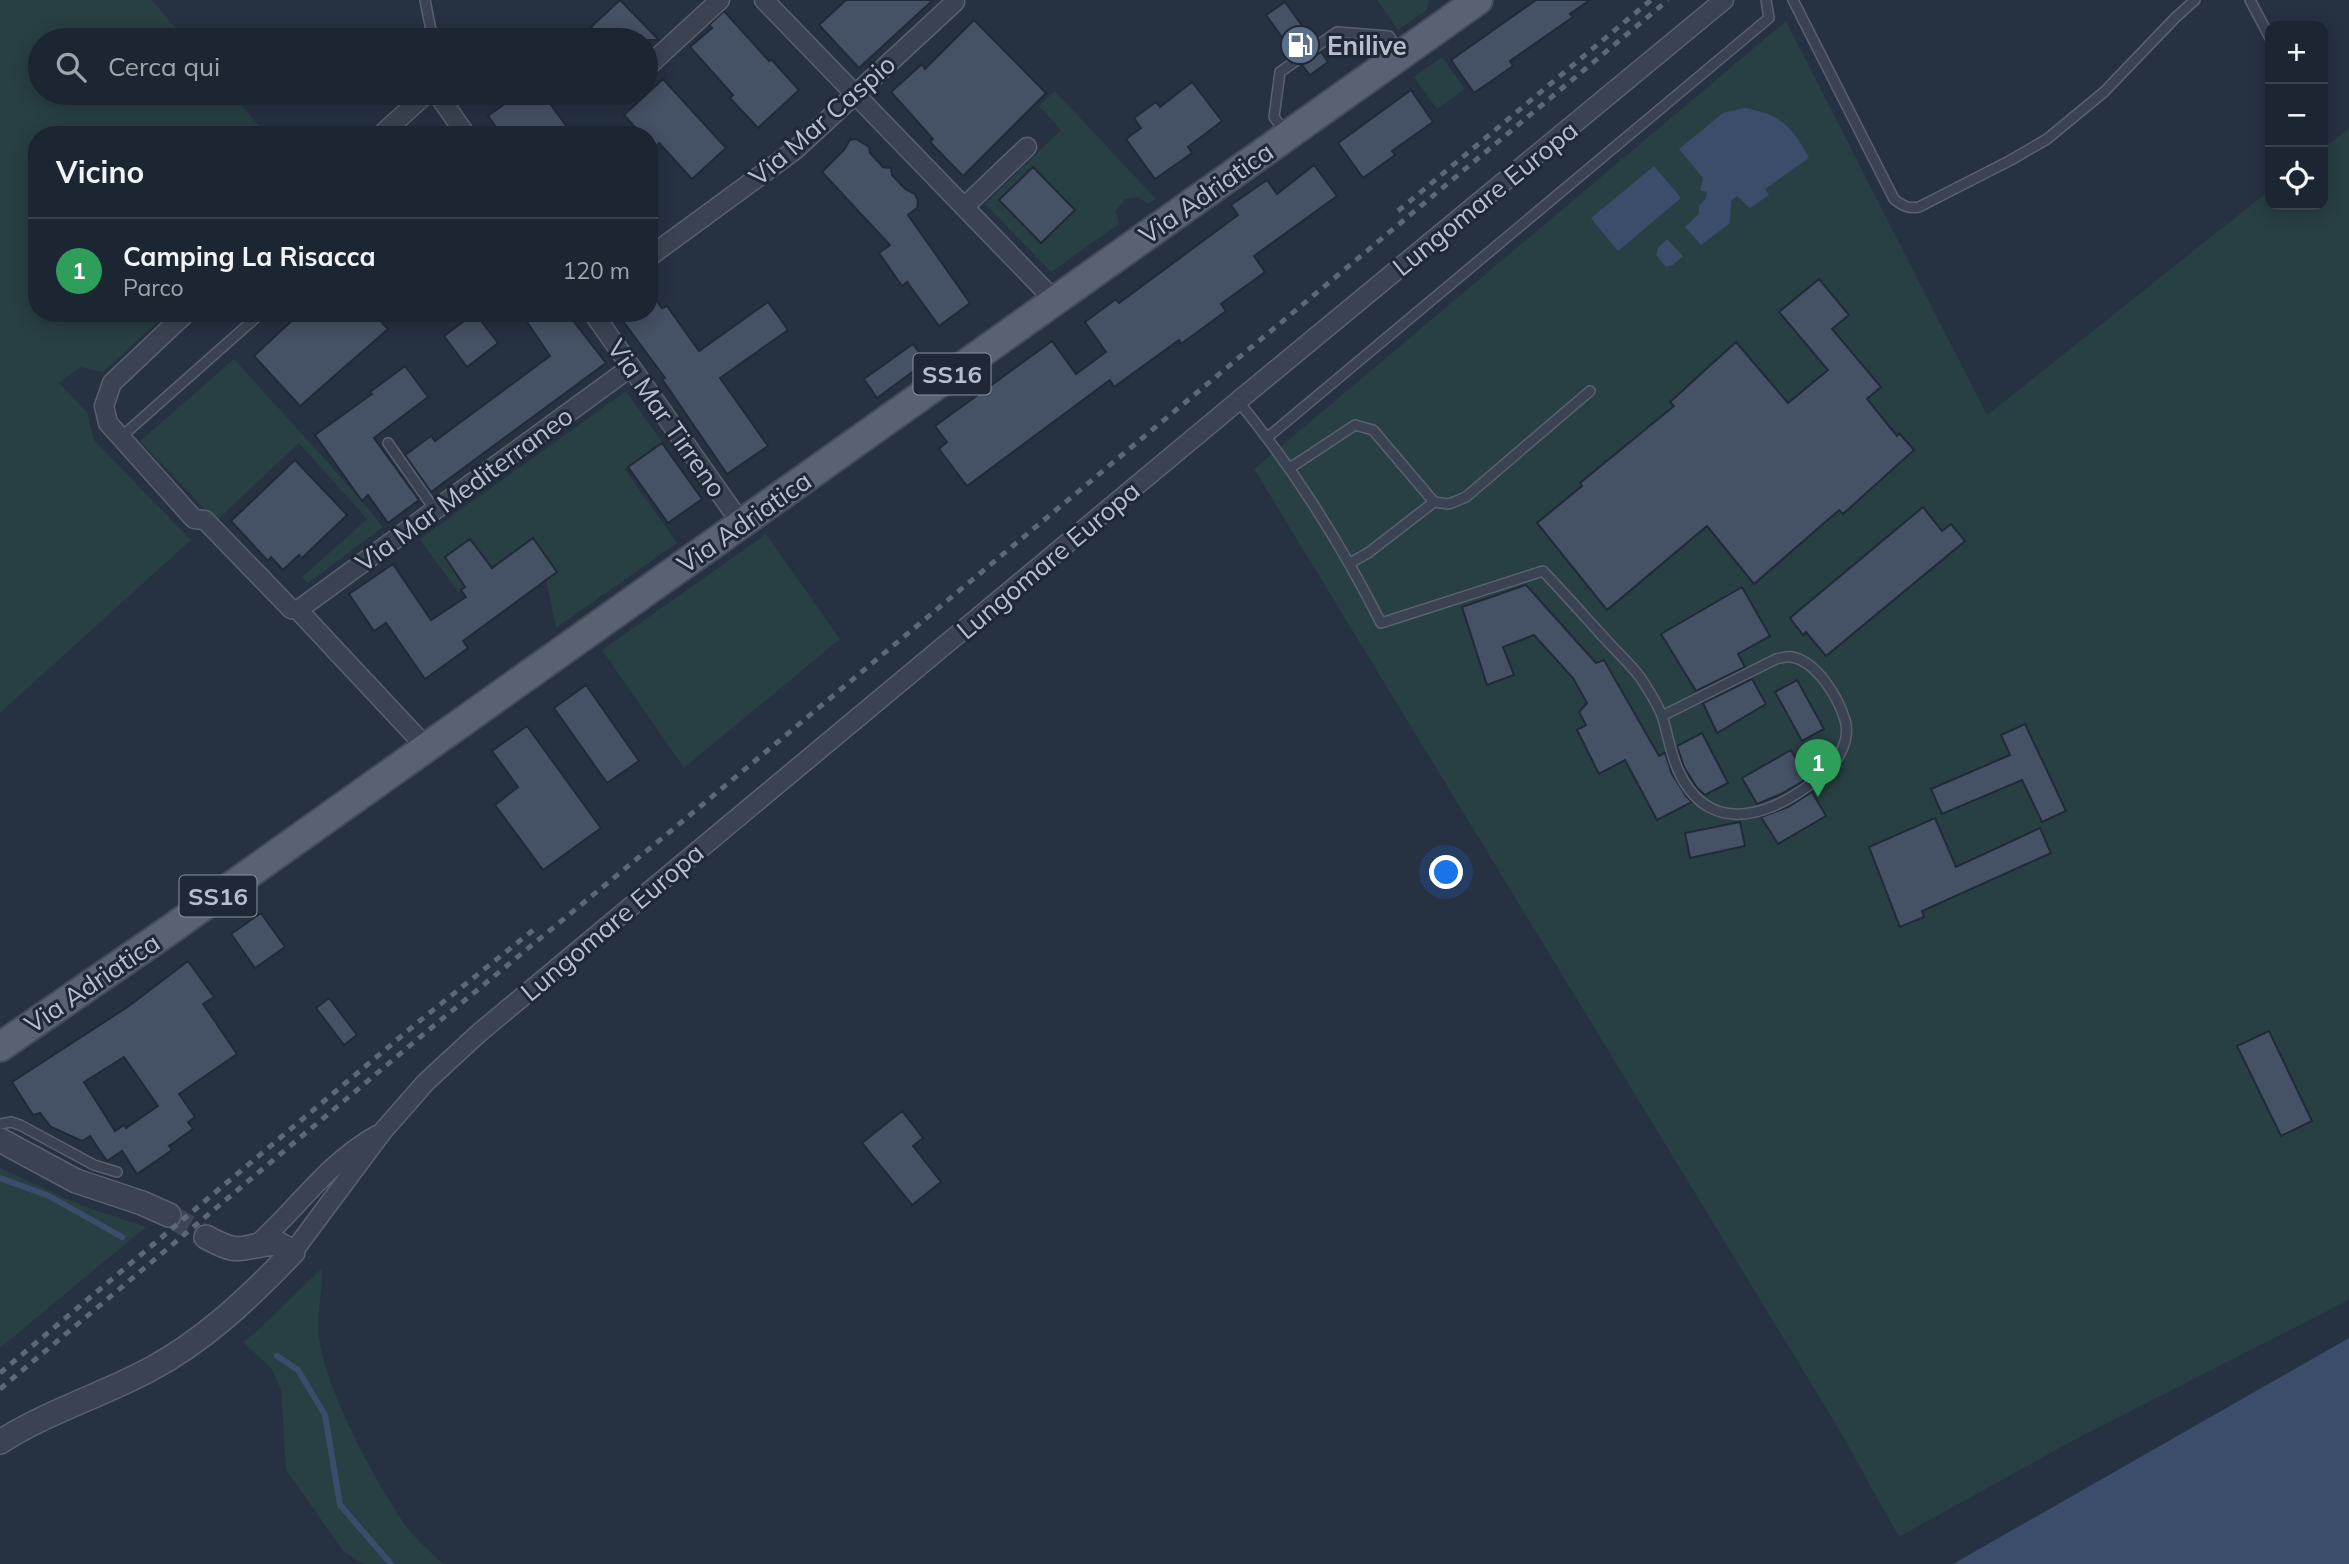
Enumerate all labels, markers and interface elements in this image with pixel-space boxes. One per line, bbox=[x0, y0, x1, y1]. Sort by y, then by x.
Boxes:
map controls bbox=[2265, 21, 2328, 210]
button: + bbox=[2265, 21, 2328, 84]
fuel station icon: Enilive bbox=[1279, 24, 1321, 66]
search box bbox=[28, 28, 658, 105]
place label: Enilive bbox=[1327, 29, 1407, 62]
street label: Via Mar Caspio bbox=[742, 47, 902, 193]
icon: search bbox=[52, 48, 90, 86]
text: Cerca qui bbox=[108, 50, 220, 83]
button: − bbox=[2265, 84, 2328, 147]
street label: Lungomare Europa bbox=[1386, 113, 1584, 283]
street label: Via Adriatica bbox=[1133, 135, 1279, 251]
button: locate bbox=[2265, 147, 2328, 210]
text: Vicino bbox=[56, 153, 144, 191]
text: Camping La Risacca bbox=[123, 240, 376, 273]
text: 1 bbox=[72, 256, 86, 285]
text: 120 m bbox=[562, 256, 630, 285]
text: Parco bbox=[123, 273, 184, 302]
street label: Via Mar Tirreno bbox=[600, 332, 734, 504]
road number: SS16 bbox=[914, 354, 990, 394]
street label: Via Mar Mediterraneo bbox=[349, 399, 579, 579]
street label: Via Adriatica bbox=[671, 464, 817, 580]
street label: Lungomare Europa bbox=[950, 474, 1146, 646]
pin: 1 bbox=[1795, 739, 1841, 797]
street label: Lungomare Europa bbox=[514, 836, 710, 1008]
your location bbox=[1429, 855, 1463, 889]
road number: SS16 bbox=[180, 876, 256, 916]
street label: Via Adriatica bbox=[18, 926, 166, 1040]

